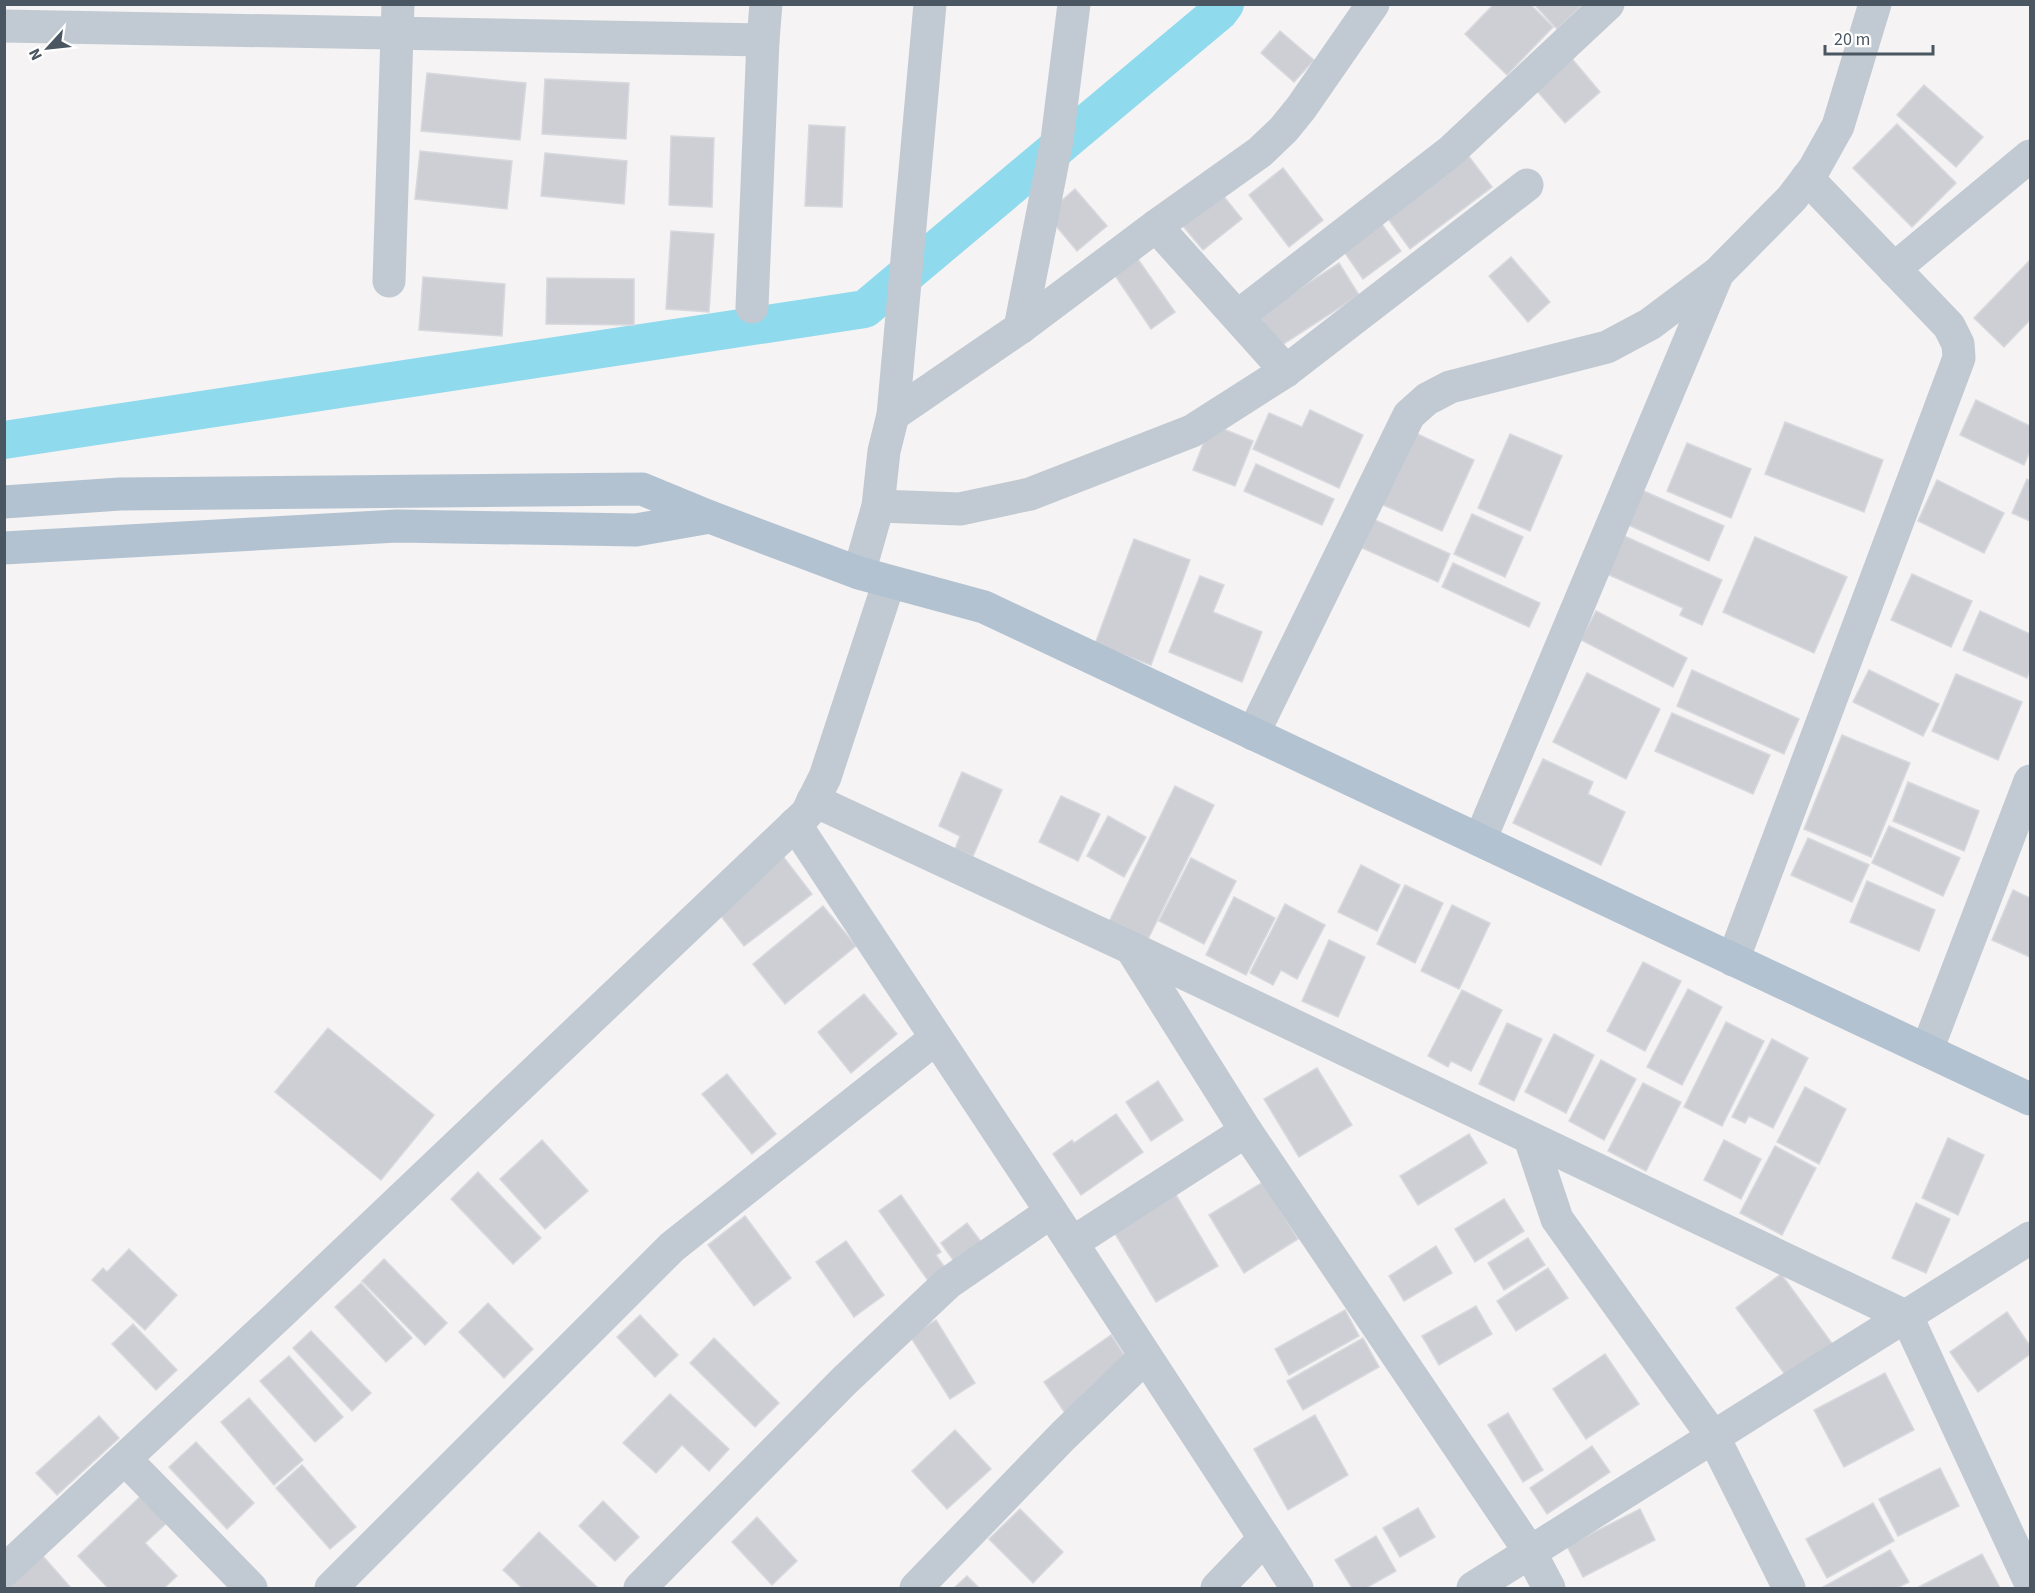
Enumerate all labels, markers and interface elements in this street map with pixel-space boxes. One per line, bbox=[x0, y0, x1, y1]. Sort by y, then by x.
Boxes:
north arrow bbox=[18, 18, 78, 78]
scale bar bbox=[1825, 18, 1933, 56]
text: 20 m bbox=[1834, 27, 1870, 52]
text: N bbox=[23, 45, 48, 64]

